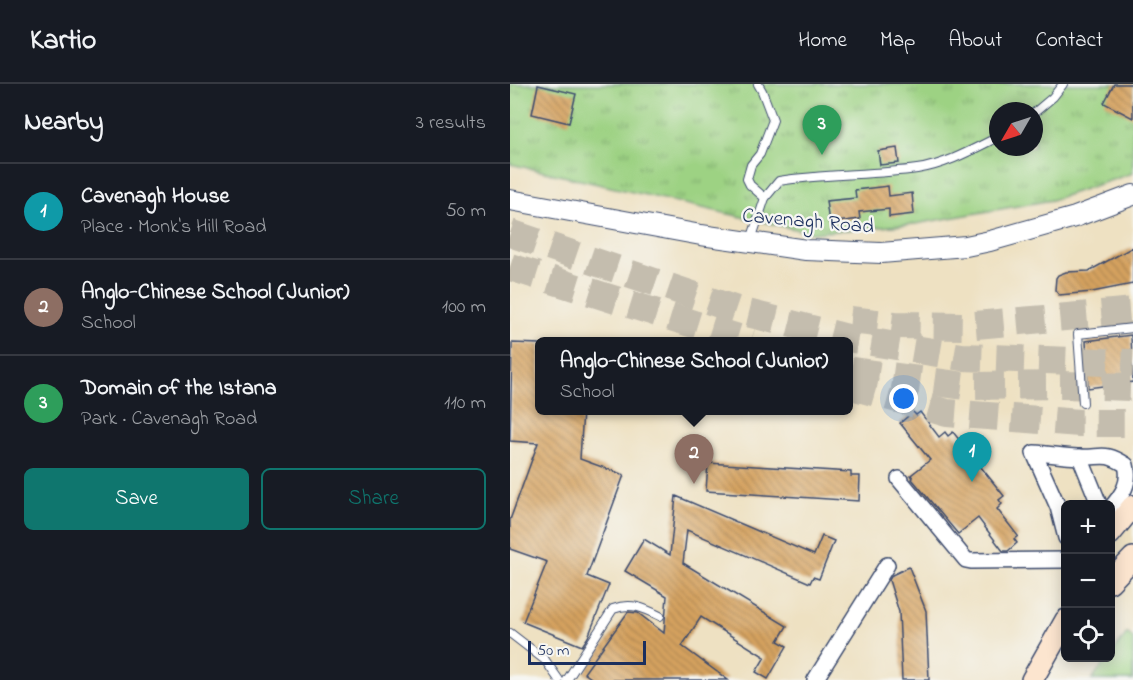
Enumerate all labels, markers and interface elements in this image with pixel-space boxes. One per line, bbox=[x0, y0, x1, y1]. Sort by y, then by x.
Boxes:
text: Kartio bbox=[30, 21, 96, 62]
text: Home bbox=[798, 26, 847, 56]
text: Map bbox=[880, 26, 915, 56]
text: About bbox=[948, 26, 1002, 56]
text: Contact bbox=[1035, 26, 1103, 56]
north arrow bbox=[989, 102, 1043, 156]
text: Nearby bbox=[24, 104, 103, 142]
pin: 3 bbox=[802, 106, 842, 155]
text: 3 results bbox=[416, 109, 486, 138]
text: Cavenagh House bbox=[81, 181, 229, 213]
text: 1 bbox=[40, 197, 47, 226]
text: 50 m bbox=[445, 197, 486, 226]
street label: Cavenagh Road bbox=[741, 201, 875, 245]
text: Place · Monk's Hill Road bbox=[81, 213, 267, 242]
text: Anglo-Chinese School (Junior) bbox=[81, 277, 349, 309]
text: 2 bbox=[39, 293, 48, 322]
text: 100 m bbox=[442, 293, 486, 322]
text: School bbox=[81, 309, 136, 338]
popup bbox=[535, 337, 853, 415]
text: Anglo-Chinese School (Junior) bbox=[560, 346, 828, 378]
text: Domain of the Istana bbox=[81, 373, 277, 405]
text: School bbox=[560, 378, 615, 407]
your location bbox=[889, 384, 918, 413]
text: 3 bbox=[39, 389, 48, 418]
text: 110 m bbox=[444, 389, 486, 418]
text: Park · Cavenagh Road bbox=[81, 405, 257, 434]
pin: 1 bbox=[952, 432, 992, 482]
pin: 2 bbox=[674, 434, 714, 484]
button: Save bbox=[24, 468, 249, 530]
button: Share bbox=[261, 468, 486, 530]
map controls bbox=[1061, 500, 1115, 662]
button: + bbox=[1061, 500, 1115, 554]
button: − bbox=[1061, 554, 1115, 608]
button: locate bbox=[1061, 608, 1115, 662]
scale bar bbox=[528, 638, 646, 666]
text: 50 m bbox=[537, 639, 569, 663]

